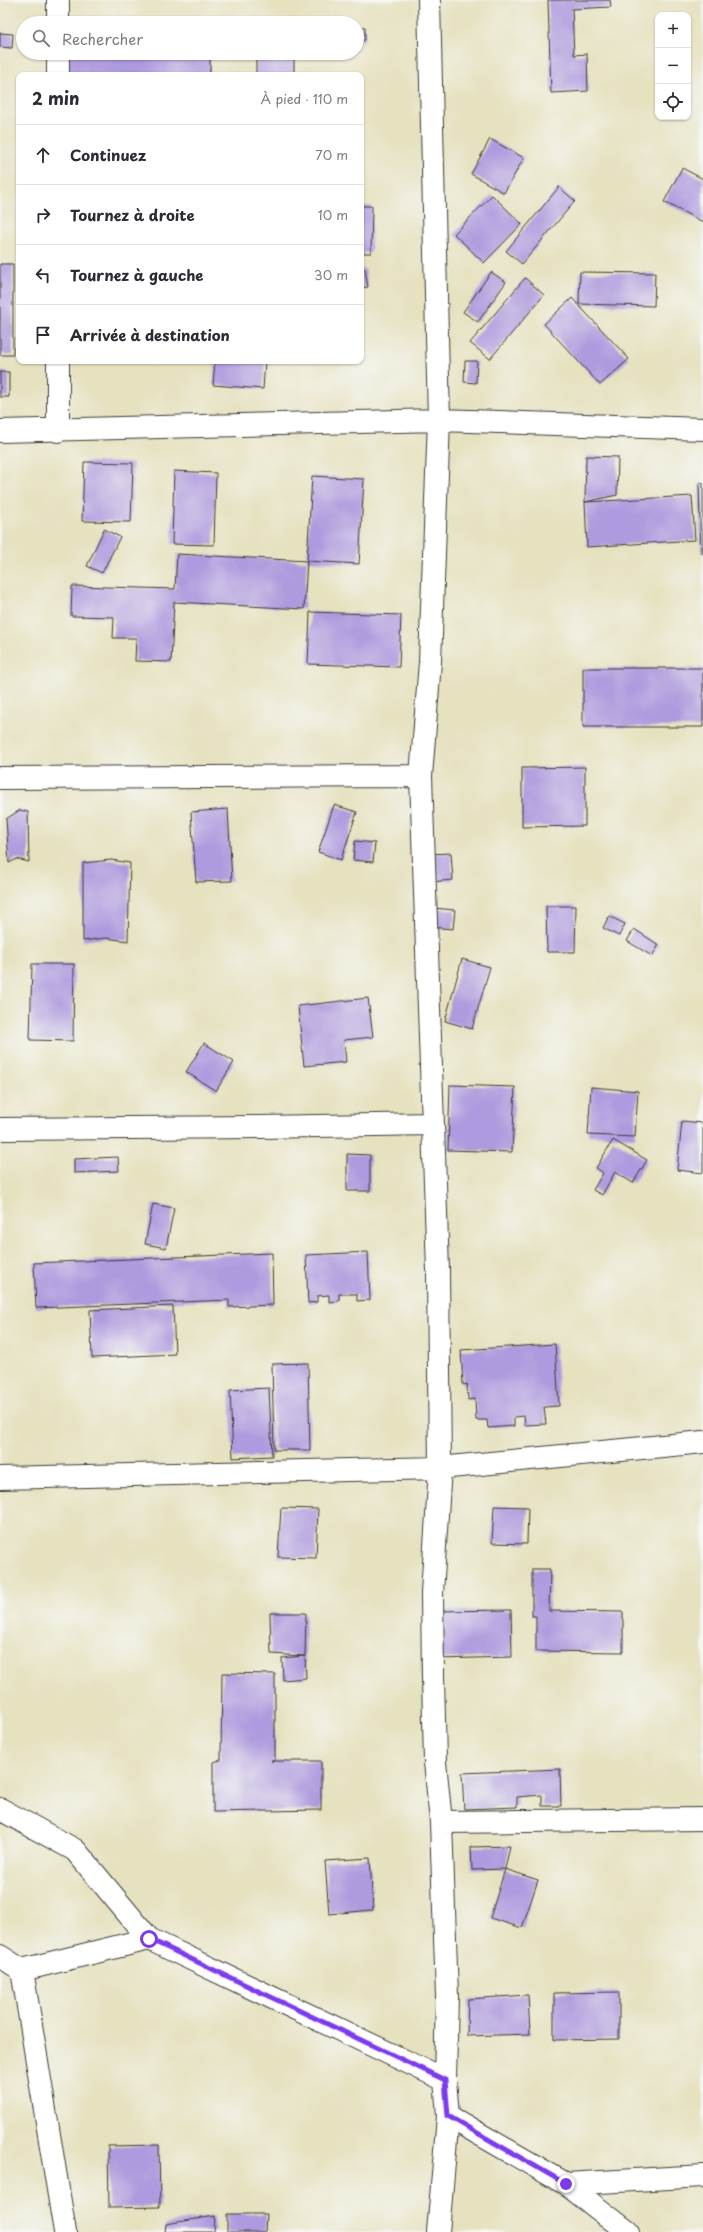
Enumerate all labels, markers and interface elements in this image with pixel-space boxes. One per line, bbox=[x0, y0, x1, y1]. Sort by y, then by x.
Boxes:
map controls bbox=[655, 12, 691, 120]
button: + bbox=[655, 12, 691, 48]
search box bbox=[16, 16, 364, 60]
icon: search bbox=[30, 27, 52, 49]
text: Rechercher bbox=[62, 27, 143, 50]
button: − bbox=[655, 48, 691, 84]
button: locate bbox=[655, 84, 691, 120]
text: 2 min bbox=[32, 85, 79, 111]
text: À pied · 110 m bbox=[261, 89, 348, 108]
text: Continuez bbox=[70, 143, 146, 166]
icon: ahead bbox=[32, 144, 54, 166]
text: 70 m bbox=[315, 145, 348, 164]
text: Tournez à droite bbox=[70, 203, 195, 226]
icon: right bbox=[32, 204, 54, 226]
text: 10 m bbox=[318, 205, 348, 224]
text: Tournez à gauche bbox=[70, 263, 204, 286]
icon: left bbox=[32, 264, 54, 286]
text: 30 m bbox=[314, 265, 348, 284]
text: Arrivée à destination bbox=[70, 323, 230, 346]
icon: arrive bbox=[32, 324, 54, 346]
route start bbox=[140, 1930, 158, 1948]
route end bbox=[557, 2175, 575, 2193]

